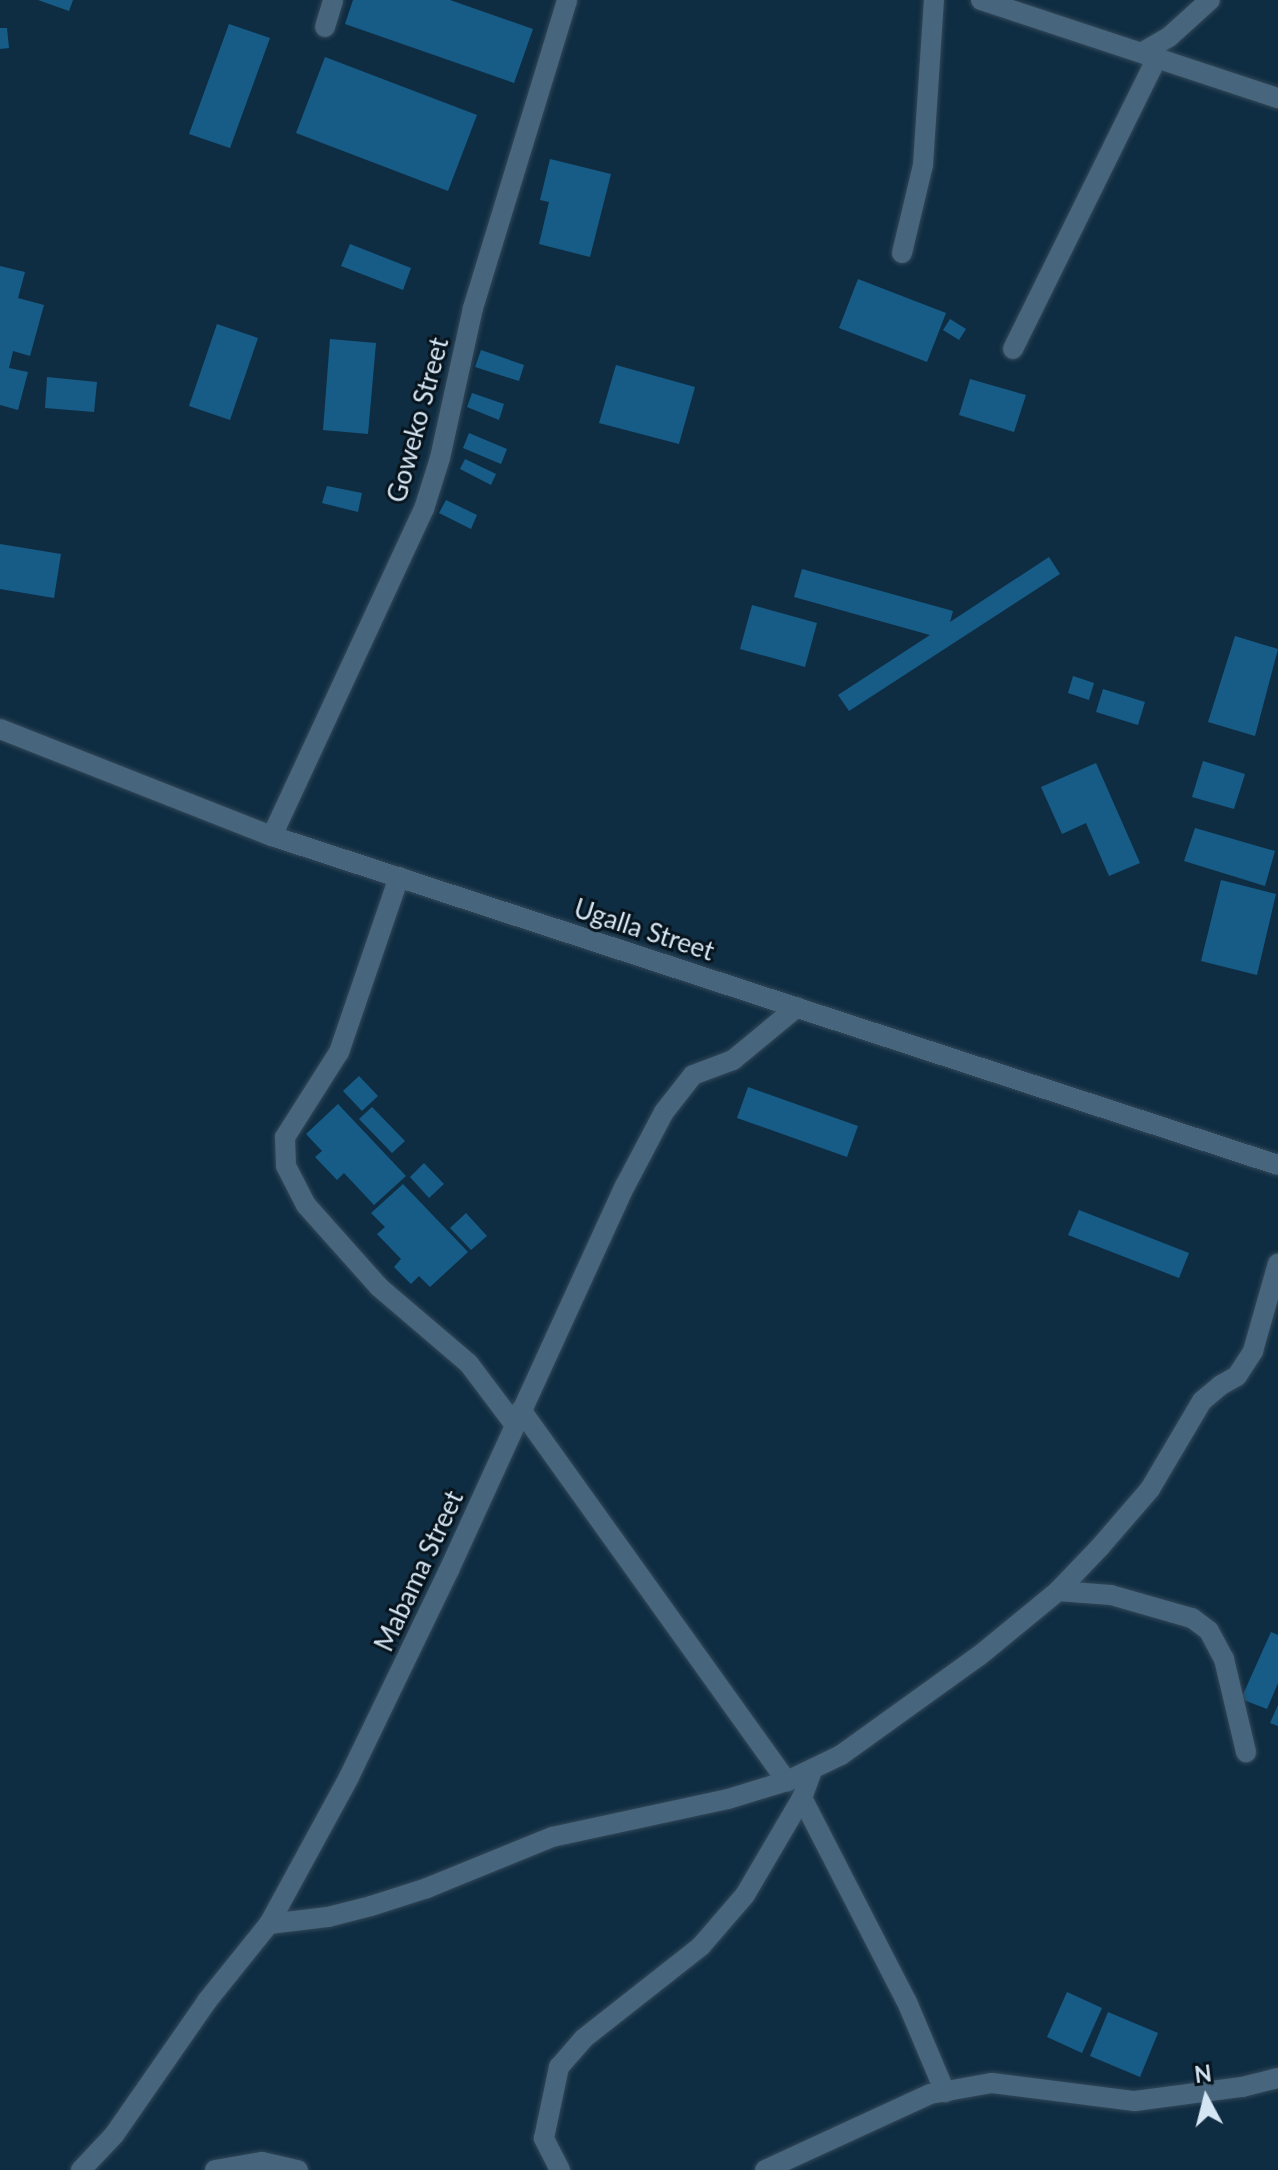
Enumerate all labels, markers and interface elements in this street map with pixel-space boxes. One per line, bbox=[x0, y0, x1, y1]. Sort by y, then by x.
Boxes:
street label: Goweko Street bbox=[381, 334, 455, 506]
street label: Ugalla Street bbox=[570, 893, 718, 967]
street label: Mabama Street bbox=[368, 1486, 470, 1656]
north arrow bbox=[1166, 2058, 1246, 2138]
text: N bbox=[1193, 2059, 1213, 2088]

